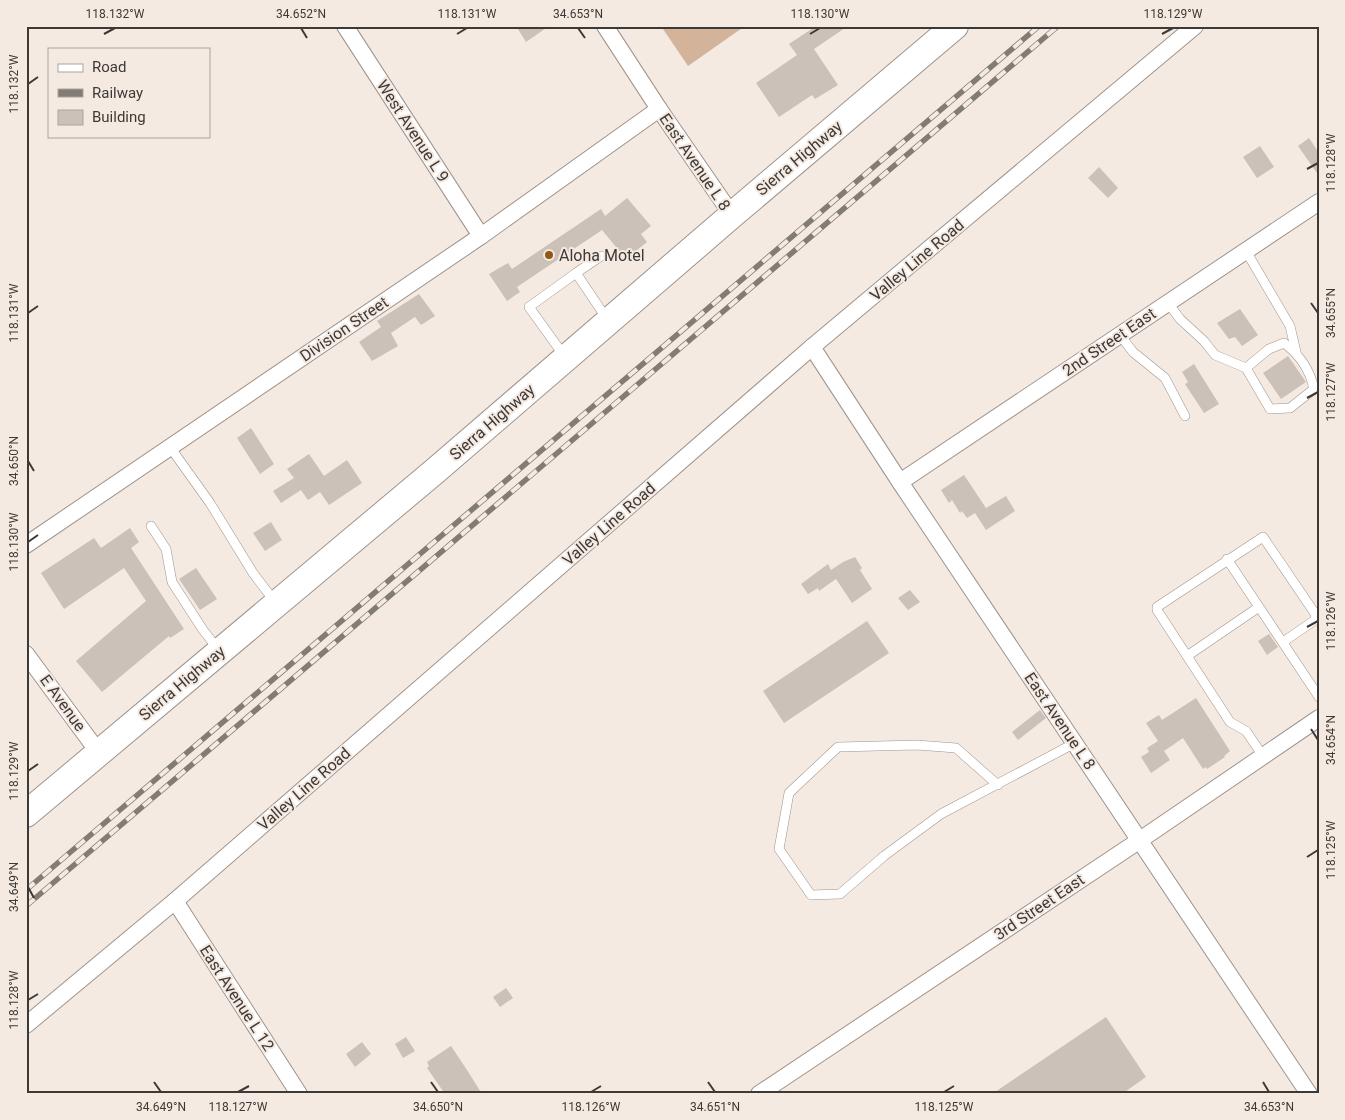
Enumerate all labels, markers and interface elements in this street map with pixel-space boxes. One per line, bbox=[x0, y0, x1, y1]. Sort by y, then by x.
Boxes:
text: 118.132°W bbox=[86, 7, 145, 21]
text: 34.652°N bbox=[276, 7, 326, 21]
text: 118.131°W bbox=[438, 7, 497, 21]
text: 34.653°N bbox=[553, 7, 603, 21]
text: 118.130°W bbox=[791, 7, 850, 21]
text: 118.129°W bbox=[1144, 7, 1203, 21]
legend bbox=[48, 48, 210, 138]
text: 118.132°W bbox=[7, 54, 21, 113]
text: Road bbox=[92, 58, 126, 76]
street label: West Avenue L 9 bbox=[373, 76, 453, 186]
text: Railway bbox=[92, 84, 143, 102]
text: Building bbox=[92, 108, 146, 126]
street label: East Avenue L 8 bbox=[655, 110, 735, 214]
street label: Sierra Highway bbox=[752, 116, 846, 199]
text: 118.128°W bbox=[1324, 133, 1338, 192]
street label: Valley Line Road bbox=[866, 215, 968, 305]
place label: Aloha Motel bbox=[559, 246, 645, 265]
marker: Aloha Motel bbox=[543, 249, 555, 261]
text: 118.131°W bbox=[7, 283, 21, 342]
text: 34.655°N bbox=[1324, 288, 1338, 338]
street label: Division Street bbox=[296, 293, 392, 365]
street label: 2nd Street East bbox=[1059, 304, 1159, 380]
text: 118.127°W bbox=[1324, 362, 1338, 421]
street label: Sierra Highway bbox=[446, 380, 539, 464]
text: 34.650°N bbox=[7, 436, 21, 486]
street label: Valley Line Road bbox=[559, 479, 659, 569]
text: 118.130°W bbox=[7, 512, 21, 571]
text: 118.126°W bbox=[1324, 591, 1338, 650]
street label: Sierra Highway bbox=[135, 641, 229, 724]
street label: East Avenue L 8 bbox=[1020, 669, 1100, 773]
street label: E Avenue bbox=[36, 671, 90, 735]
text: 34.654°N bbox=[1324, 715, 1338, 765]
text: 118.129°W bbox=[7, 741, 21, 800]
street label: Valley Line Road bbox=[254, 744, 354, 834]
text: 118.125°W bbox=[1324, 820, 1338, 879]
text: 34.649°N bbox=[7, 862, 21, 912]
street label: 3rd Street East bbox=[990, 870, 1088, 944]
street label: East Avenue L 12 bbox=[196, 942, 278, 1054]
text: 118.128°W bbox=[7, 970, 21, 1029]
text: 34.649°N bbox=[136, 1100, 186, 1114]
text: 118.127°W bbox=[209, 1100, 268, 1114]
text: 34.650°N bbox=[413, 1100, 463, 1114]
text: 118.126°W bbox=[562, 1100, 621, 1114]
text: 34.651°N bbox=[690, 1100, 740, 1114]
text: 118.125°W bbox=[915, 1100, 974, 1114]
text: 34.653°N bbox=[1244, 1100, 1294, 1114]

